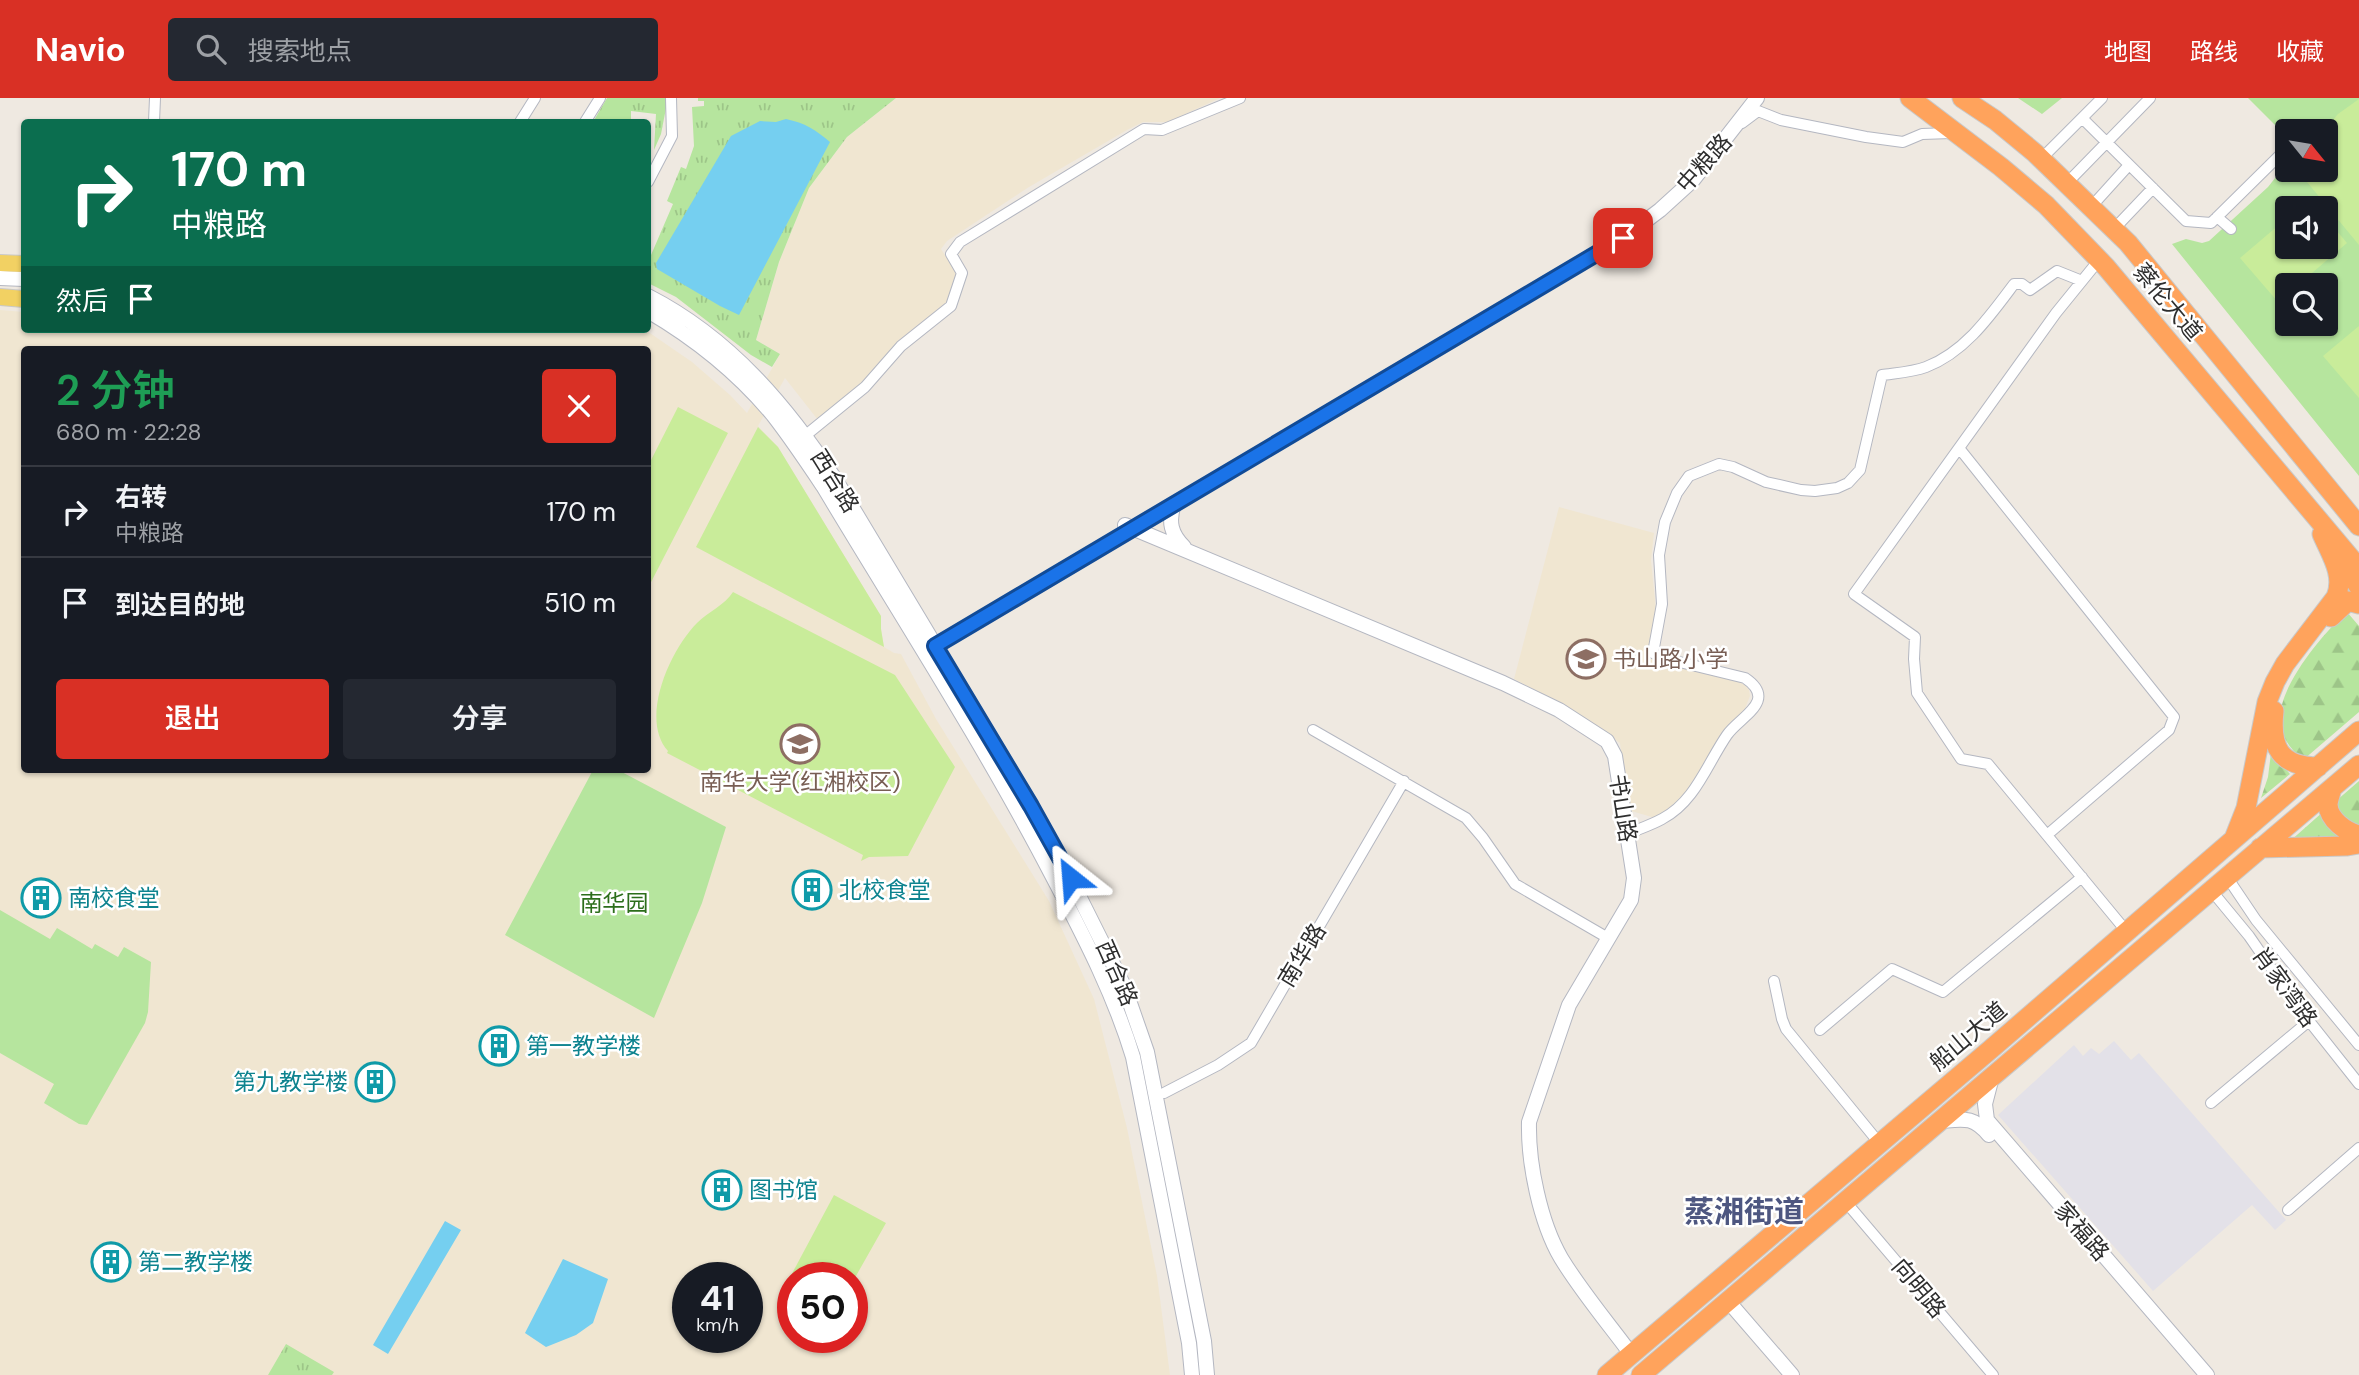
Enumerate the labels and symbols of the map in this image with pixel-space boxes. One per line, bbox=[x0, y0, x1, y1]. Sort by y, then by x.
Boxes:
north arrow bbox=[2275, 119, 2338, 182]
street label: 中粮路 bbox=[1670, 127, 1738, 199]
pin bbox=[1593, 208, 1653, 268]
street label: 蔡伦大道 bbox=[2127, 257, 2209, 347]
street label: 西合路 bbox=[804, 444, 866, 518]
school or university icon: 书山路小学 bbox=[1565, 638, 1607, 680]
place label: 书山路小学 bbox=[1613, 644, 1728, 674]
school or university icon: 南华大学(红湘校区) bbox=[779, 723, 821, 765]
place label: 南华大学(红湘校区) bbox=[699, 767, 901, 797]
street label: 书山路 bbox=[1603, 772, 1643, 844]
position arrow bbox=[1034, 841, 1108, 915]
building icon: 北校食堂 bbox=[791, 869, 833, 911]
place label: 北校食堂 bbox=[839, 875, 931, 905]
building icon: 南校食堂 bbox=[20, 877, 62, 919]
place label: 南校食堂 bbox=[68, 883, 160, 913]
park label: 南华园 bbox=[580, 888, 649, 918]
street label: 南华路 bbox=[1271, 918, 1333, 992]
street label: 西合路 bbox=[1089, 935, 1145, 1011]
street label: 肖家湾路 bbox=[2246, 941, 2324, 1033]
street label: 船山大道 bbox=[1923, 995, 2013, 1077]
building icon: 第一教学楼 bbox=[478, 1025, 520, 1067]
place label: 第一教学楼 bbox=[526, 1031, 641, 1061]
building icon: 第九教学楼 bbox=[354, 1061, 396, 1103]
place label: 第九教学楼 bbox=[233, 1067, 348, 1097]
building icon: 图书馆 bbox=[701, 1169, 743, 1211]
place label: 图书馆 bbox=[749, 1175, 818, 1205]
district label: 蒸湘街道 bbox=[1684, 1192, 1804, 1231]
street label: 家福路 bbox=[2048, 1195, 2116, 1267]
building icon: 第二教学楼 bbox=[90, 1241, 132, 1283]
place label: 第二教学楼 bbox=[138, 1247, 253, 1277]
street label: 向明路 bbox=[1885, 1252, 1953, 1324]
speed limit sign: 50 bbox=[777, 1262, 868, 1353]

